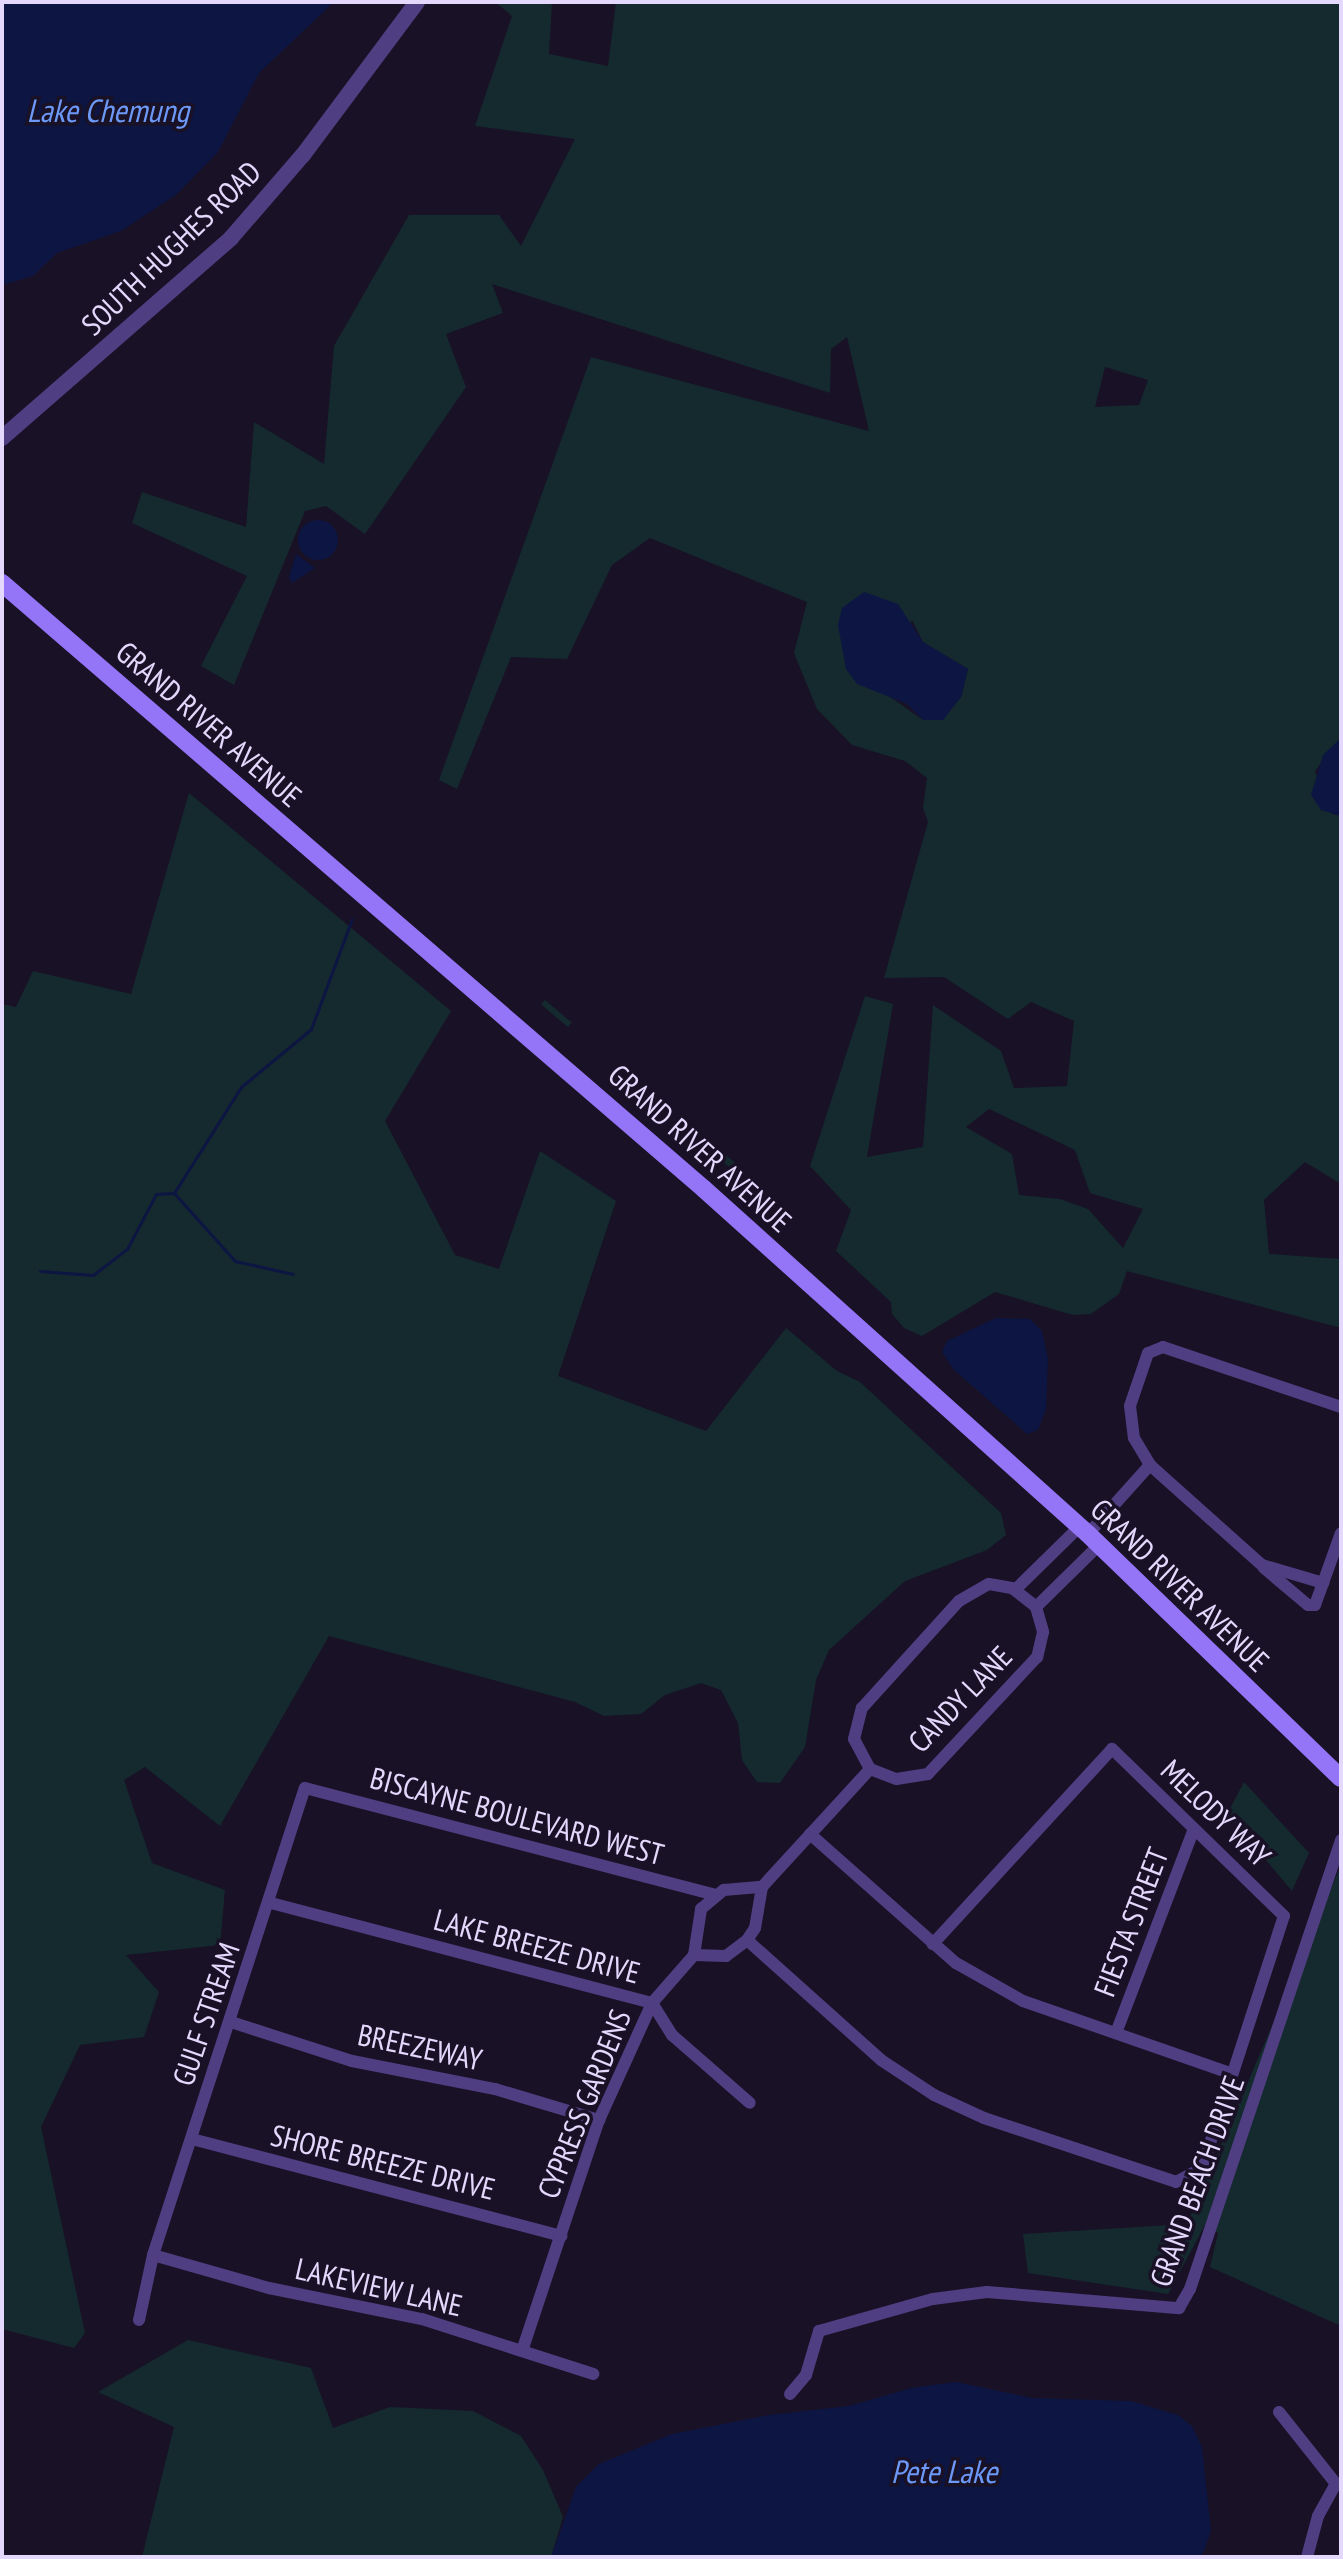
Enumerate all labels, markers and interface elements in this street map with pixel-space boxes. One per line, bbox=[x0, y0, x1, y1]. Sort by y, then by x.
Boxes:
water label: Lake Chemung bbox=[27, 91, 189, 129]
street label: SOUTH HUGHES ROAD bbox=[74, 154, 268, 342]
street label: GRAND RIVER AVENUE bbox=[109, 634, 309, 814]
street label: GRAND RIVER AVENUE bbox=[601, 1056, 799, 1240]
street label: GRAND RIVER AVENUE bbox=[1083, 1491, 1277, 1679]
street label: CANDY LANE bbox=[901, 1638, 1019, 1760]
street label: MELODY WAY bbox=[1153, 1752, 1279, 1874]
street label: BISCAYNE BOULEVARD WEST bbox=[366, 1759, 668, 1873]
street label: FIESTA STREET bbox=[1086, 1842, 1176, 2002]
street label: LAKE BREEZE DRIVE bbox=[430, 1901, 644, 1991]
street label: GULF STREAM bbox=[165, 1938, 247, 2090]
street label: CYPRESS GARDENS bbox=[530, 2004, 638, 2204]
street label: BREEZEWAY bbox=[355, 2016, 485, 2078]
street label: GRAND BEACH DRIVE bbox=[1142, 2071, 1252, 2291]
street label: SHORE BREEZE DRIVE bbox=[267, 2117, 499, 2207]
street label: LAKEVIEW LANE bbox=[292, 2250, 466, 2324]
water label: Pete Lake bbox=[891, 2452, 997, 2490]

